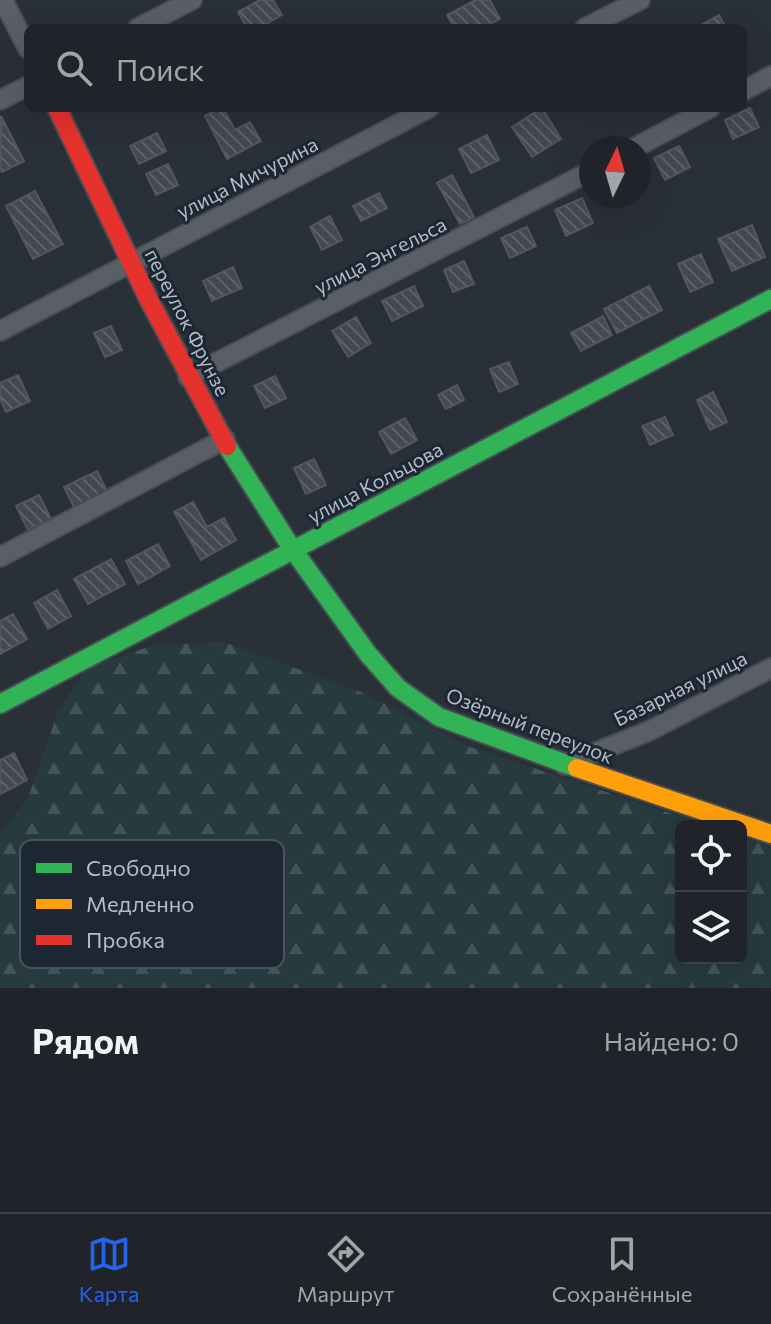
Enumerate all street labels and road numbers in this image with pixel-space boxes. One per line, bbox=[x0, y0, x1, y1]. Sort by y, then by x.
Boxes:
street label: улица Мичурина bbox=[172, 131, 322, 223]
street label: улица Энгельса bbox=[310, 211, 450, 299]
street label: переулок Фрунзе bbox=[141, 244, 235, 400]
street label: улица Кольцова bbox=[303, 436, 447, 528]
street label: Базарная улица bbox=[609, 645, 751, 731]
street label: Озёрный переулок bbox=[443, 682, 617, 768]

